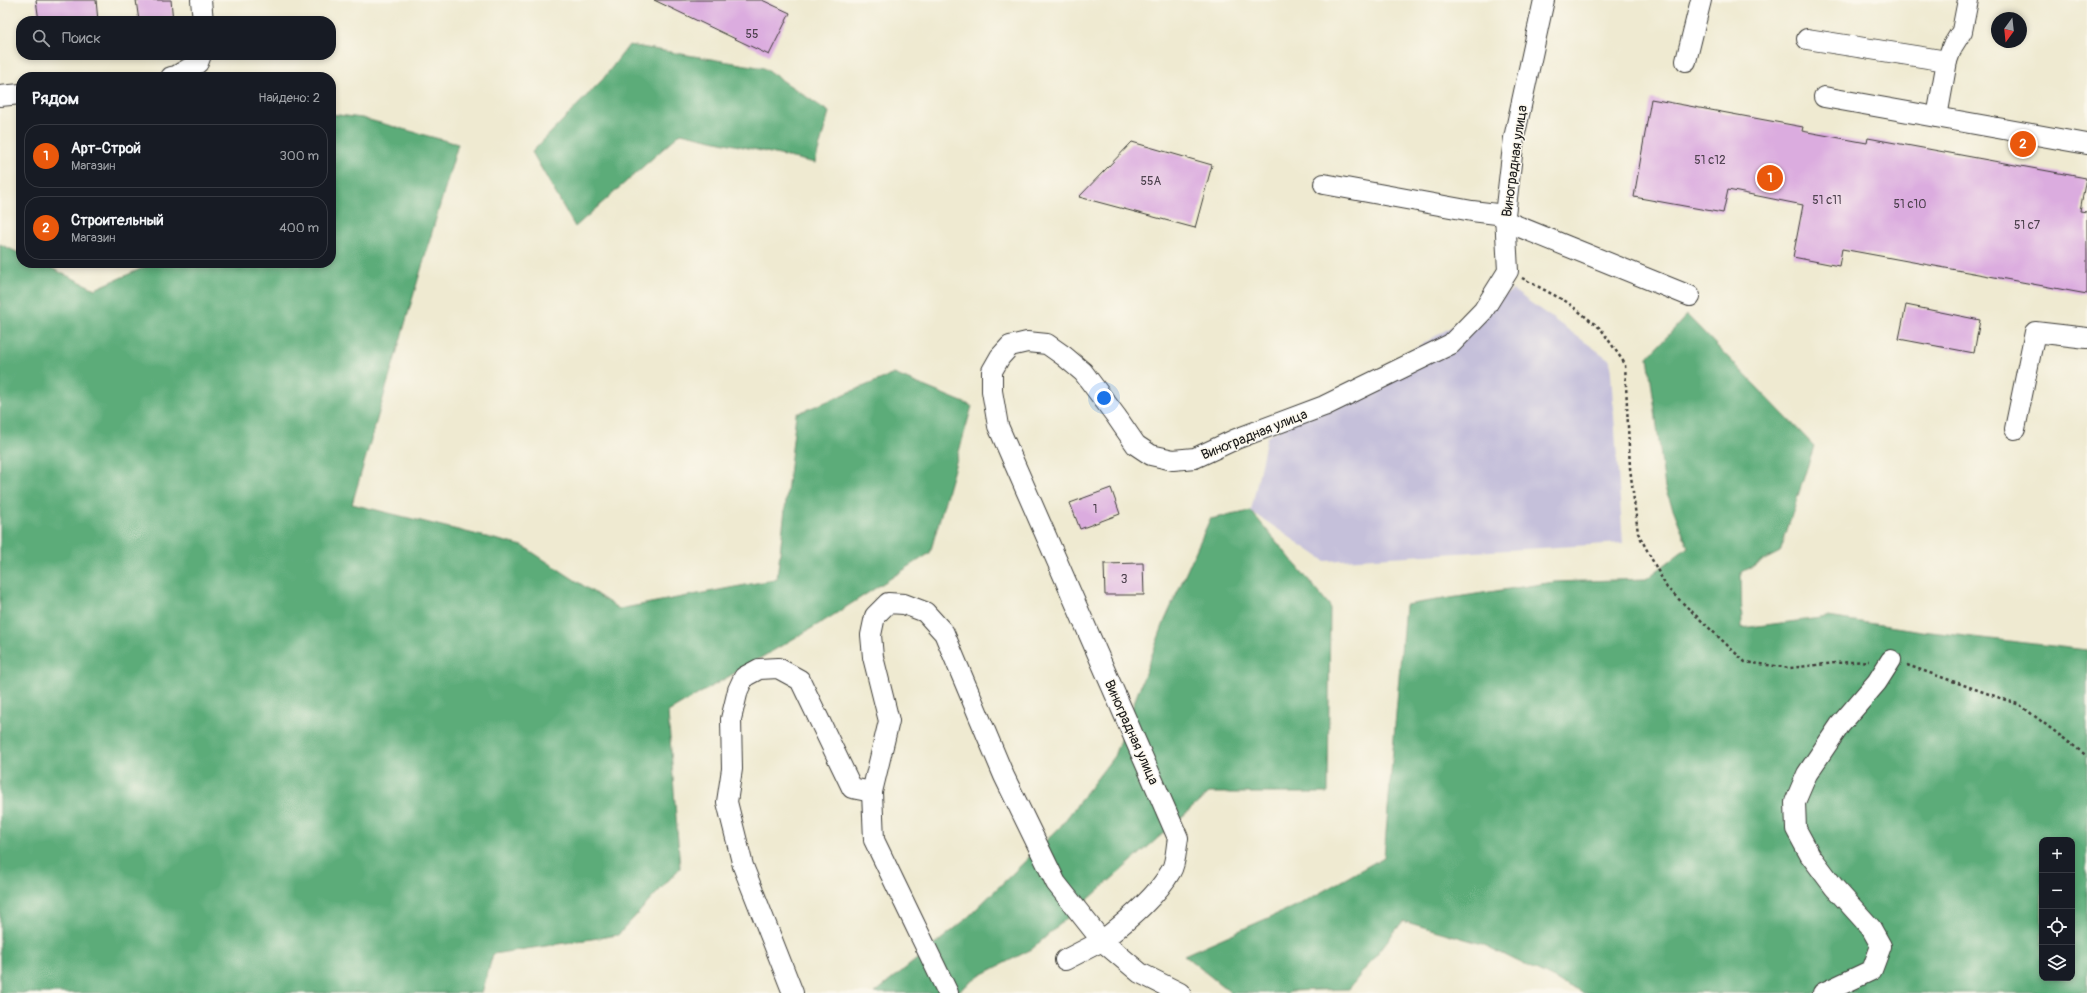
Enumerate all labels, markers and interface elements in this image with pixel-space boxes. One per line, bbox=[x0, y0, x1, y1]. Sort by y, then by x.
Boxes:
north arrow bbox=[1991, 12, 2027, 48]
search box bbox=[16, 16, 336, 60]
icon: search bbox=[30, 27, 52, 49]
house number: 55 bbox=[745, 27, 759, 42]
text: Поиск bbox=[62, 29, 101, 48]
text: Рядом bbox=[32, 88, 79, 109]
text: Найдено: 2 bbox=[258, 90, 320, 106]
street label: Виноградная улица bbox=[1498, 104, 1531, 218]
pin: 2 bbox=[2010, 129, 2036, 159]
text: Арт-Строй bbox=[71, 139, 141, 158]
text: 1 bbox=[43, 148, 49, 164]
text: 300 m bbox=[280, 148, 319, 164]
house number: 51 с12 bbox=[1694, 153, 1726, 168]
text: Магазин bbox=[71, 158, 115, 174]
pin: 1 bbox=[1757, 163, 1783, 193]
house number: 55А bbox=[1141, 174, 1162, 189]
house number: 51 с11 bbox=[1812, 193, 1842, 208]
house number: 51 с10 bbox=[1894, 197, 1926, 212]
text: Строительный bbox=[71, 211, 164, 230]
house number: 51 с7 bbox=[2014, 218, 2041, 233]
text: 2 bbox=[42, 220, 50, 236]
text: 400 m bbox=[279, 220, 319, 236]
text: Магазин bbox=[71, 230, 115, 246]
your location bbox=[1094, 388, 1114, 408]
street label: Виноградная улица bbox=[1199, 405, 1310, 463]
house number: 1 bbox=[1093, 502, 1097, 517]
house number: 3 bbox=[1121, 572, 1128, 587]
street label: Виноградная улица bbox=[1101, 677, 1162, 787]
map controls bbox=[2039, 837, 2075, 981]
button: + bbox=[2039, 837, 2075, 873]
button: − bbox=[2039, 873, 2075, 909]
button: locate bbox=[2039, 909, 2075, 945]
button: layers bbox=[2039, 945, 2075, 981]

